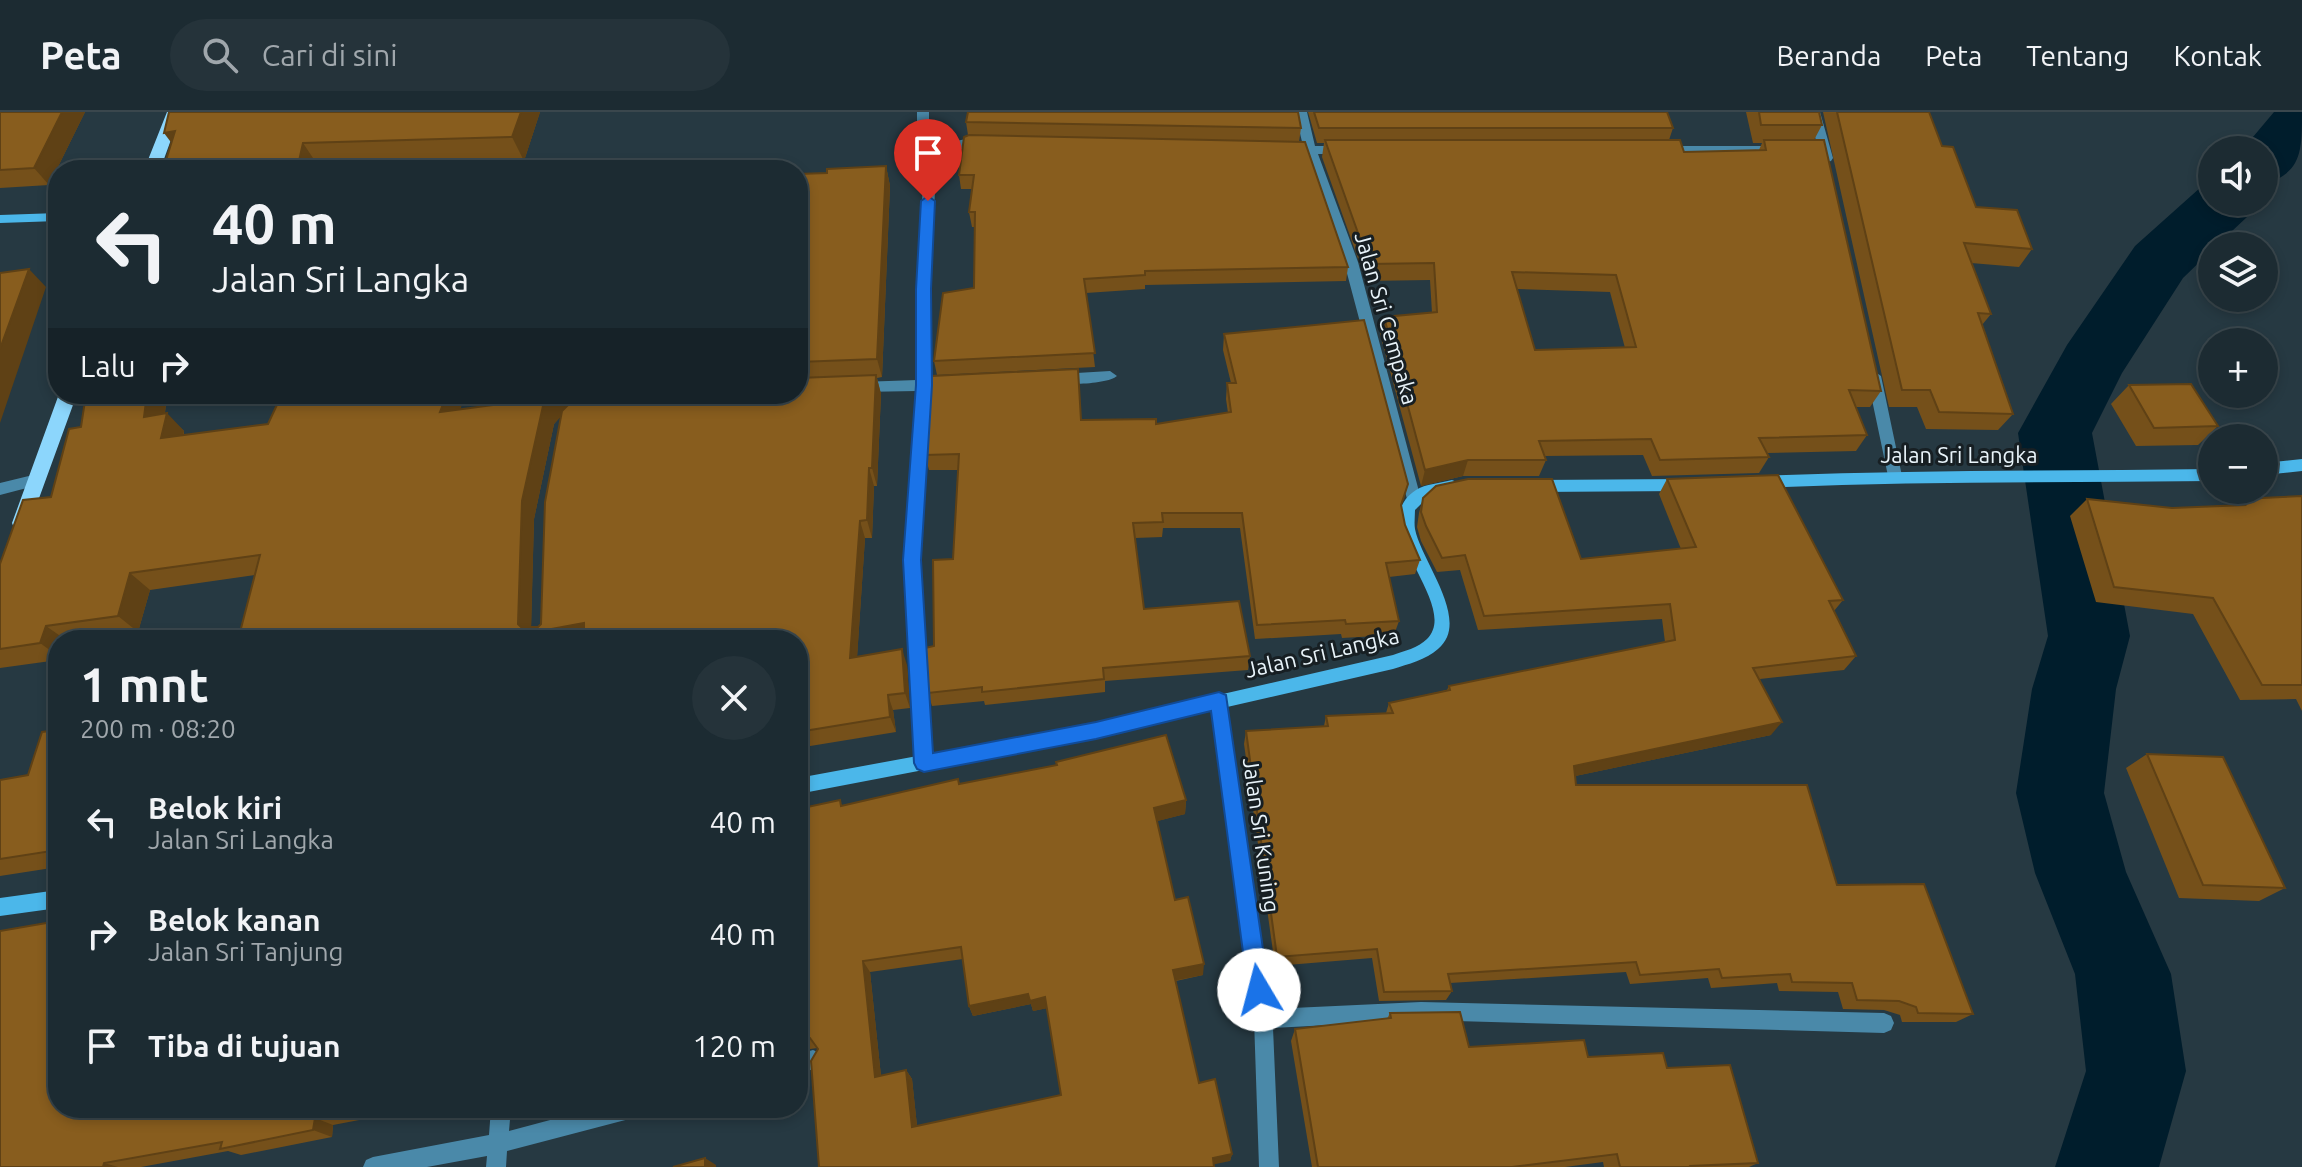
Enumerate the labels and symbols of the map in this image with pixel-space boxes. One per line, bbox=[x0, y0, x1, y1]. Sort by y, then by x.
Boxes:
pin bbox=[894, 119, 962, 201]
street label: Jalan Sri Cempaka bbox=[1350, 229, 1424, 407]
street label: Jalan Sri Langka bbox=[1880, 442, 2038, 467]
street label: Jalan Sri Langka bbox=[1243, 622, 1401, 682]
street label: Jalan Sri Kuning bbox=[1239, 756, 1285, 914]
position arrow bbox=[1217, 948, 1301, 1032]

